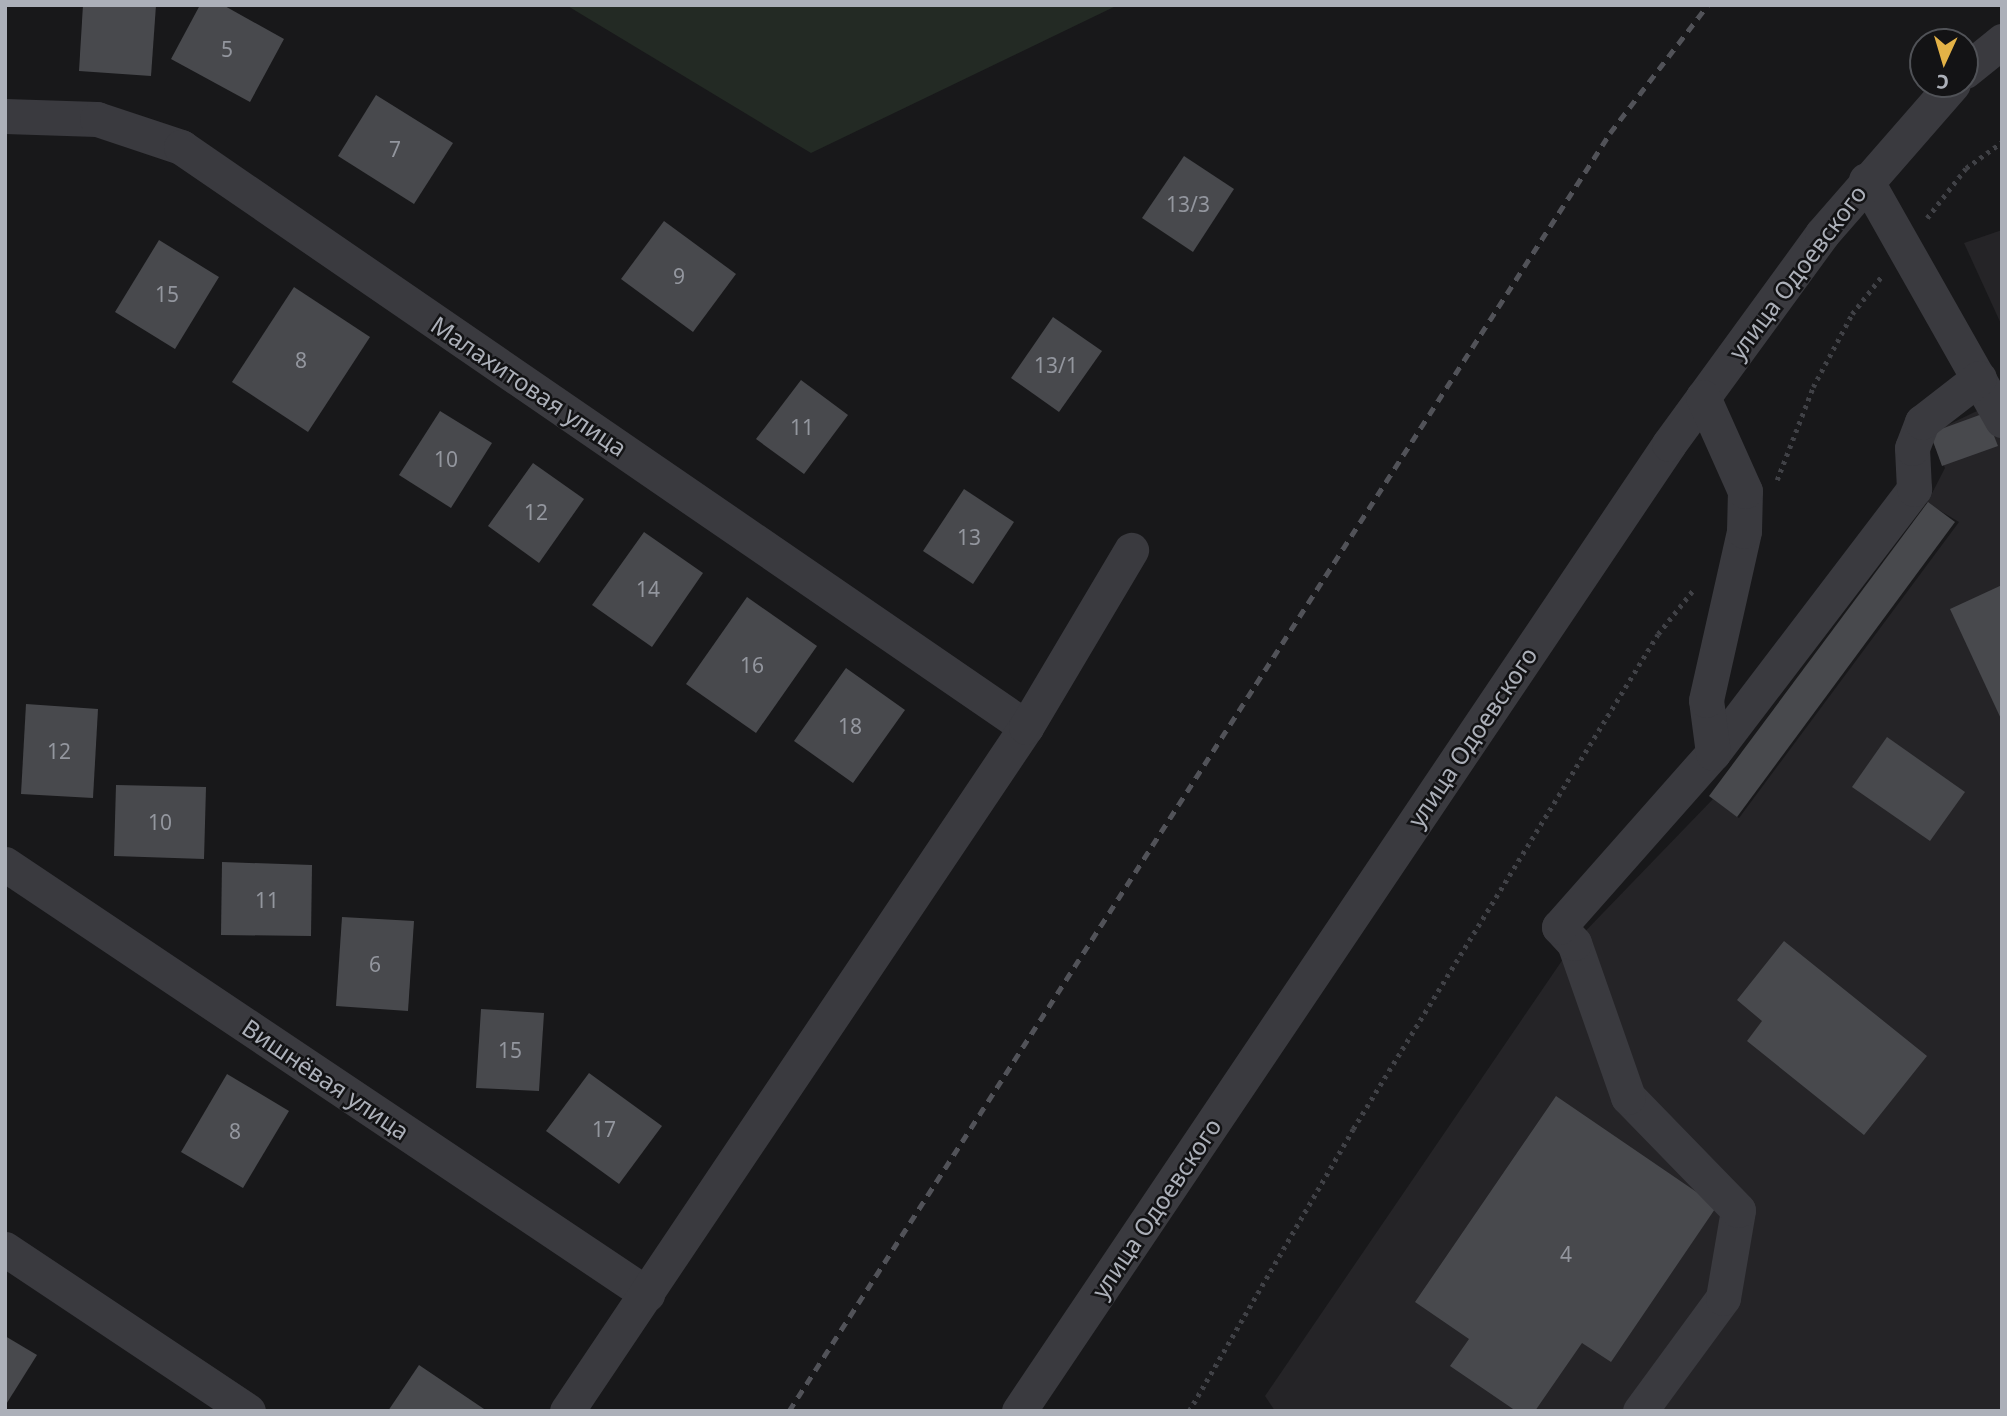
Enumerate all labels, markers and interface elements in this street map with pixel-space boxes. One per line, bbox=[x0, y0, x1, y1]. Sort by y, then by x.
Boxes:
north arrow bbox=[1909, 28, 1979, 98]
house number: 5 bbox=[221, 36, 233, 62]
text: С bbox=[1936, 69, 1950, 95]
house number: 7 bbox=[389, 136, 401, 162]
street label: улица Одоевского bbox=[1722, 179, 1872, 365]
house number: 13/3 bbox=[1166, 191, 1210, 217]
house number: 9 bbox=[673, 263, 685, 289]
house number: 15 bbox=[155, 281, 179, 307]
street label: Малахитовая улица bbox=[426, 310, 632, 462]
house number: 8 bbox=[295, 347, 307, 373]
house number: 13/1 bbox=[1034, 352, 1078, 378]
house number: 11 bbox=[790, 414, 814, 440]
house number: 10 bbox=[434, 446, 458, 472]
house number: 12 bbox=[524, 499, 548, 525]
house number: 13 bbox=[957, 524, 981, 550]
house number: 14 bbox=[636, 576, 660, 602]
street label: улица Одоевского bbox=[1401, 642, 1543, 832]
house number: 16 bbox=[740, 652, 764, 678]
house number: 18 bbox=[838, 713, 862, 739]
house number: 12 bbox=[47, 738, 71, 764]
house number: 10 bbox=[148, 809, 172, 835]
house number: 11 bbox=[255, 887, 279, 913]
house number: 6 bbox=[369, 951, 381, 977]
street label: Вишнёвая улица bbox=[237, 1013, 415, 1145]
house number: 15 bbox=[498, 1037, 522, 1063]
street label: улица Одоевского bbox=[1085, 1113, 1227, 1303]
house number: 17 bbox=[592, 1116, 616, 1142]
house number: 8 bbox=[229, 1118, 241, 1144]
house number: 4 bbox=[1560, 1241, 1572, 1267]

